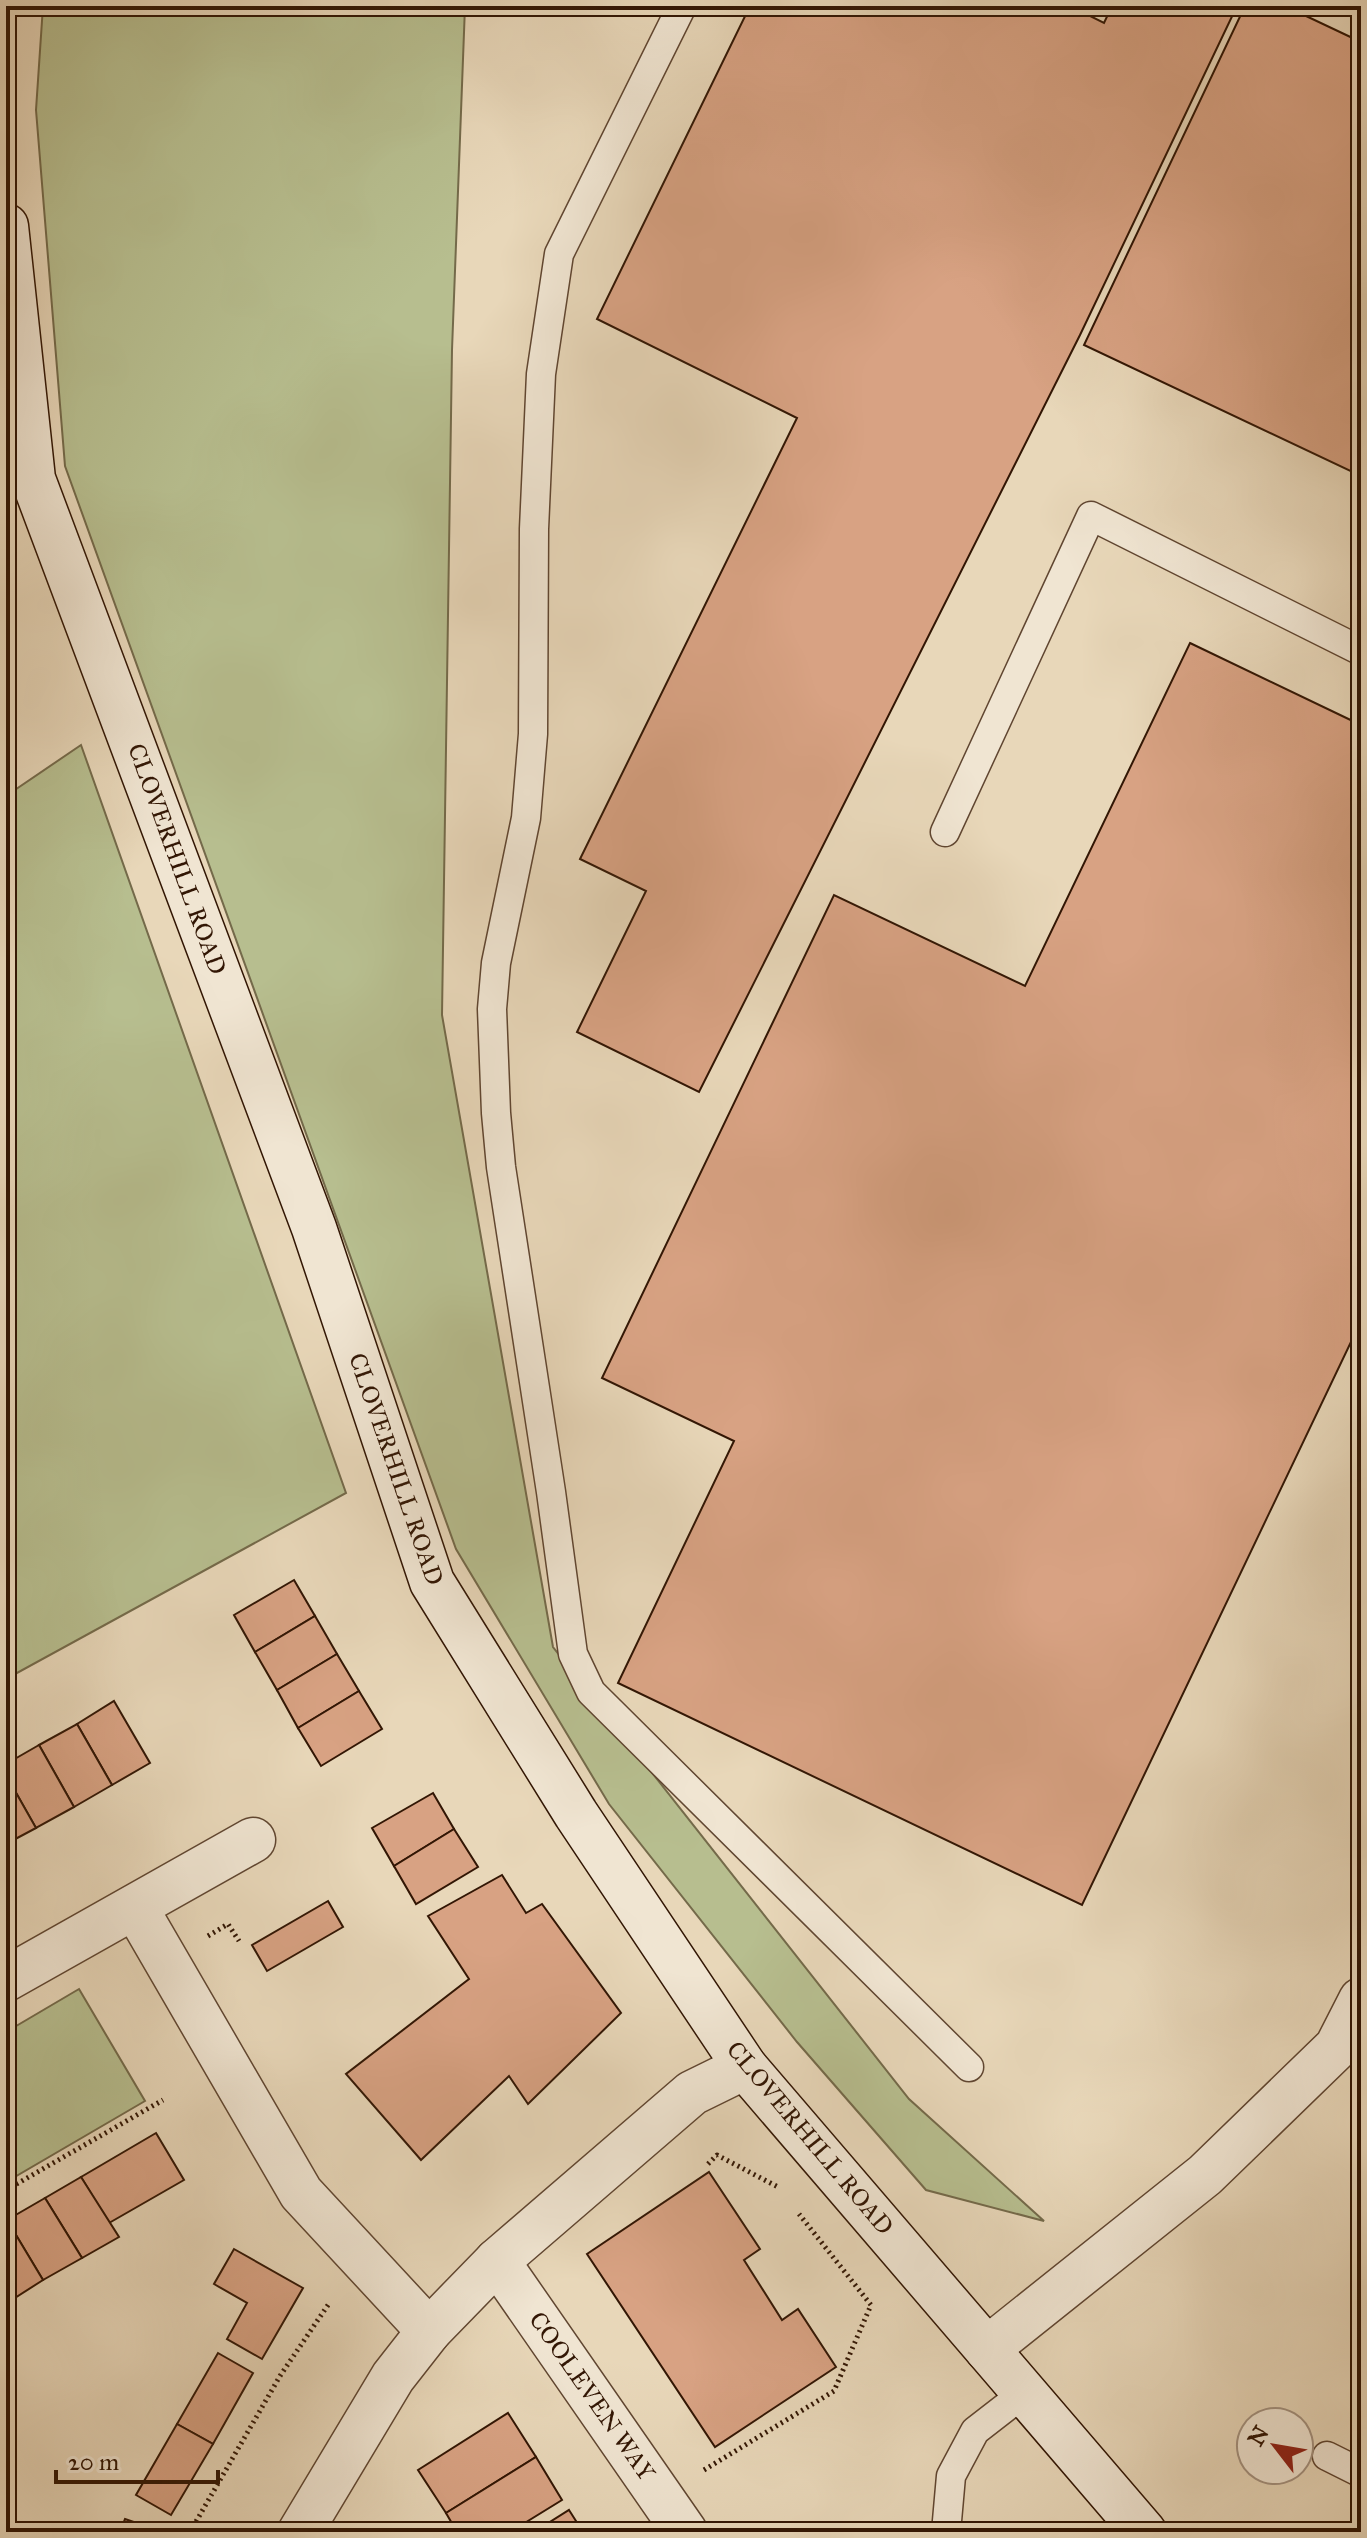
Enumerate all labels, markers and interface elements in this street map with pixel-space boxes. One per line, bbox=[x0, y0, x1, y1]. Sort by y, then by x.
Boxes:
street label: CLOVERHILL ROAD bbox=[121, 739, 233, 979]
street label: CLOVERHILL ROAD bbox=[342, 1349, 450, 1589]
street label: CLOVERHILL ROAD bbox=[720, 2035, 900, 2241]
street label: COOLEVEN WAY bbox=[523, 2306, 662, 2487]
north arrow bbox=[1235, 2406, 1315, 2486]
text: N bbox=[1242, 2421, 1275, 2451]
scale bar bbox=[56, 2434, 218, 2484]
text: 20 m bbox=[68, 2447, 119, 2477]

